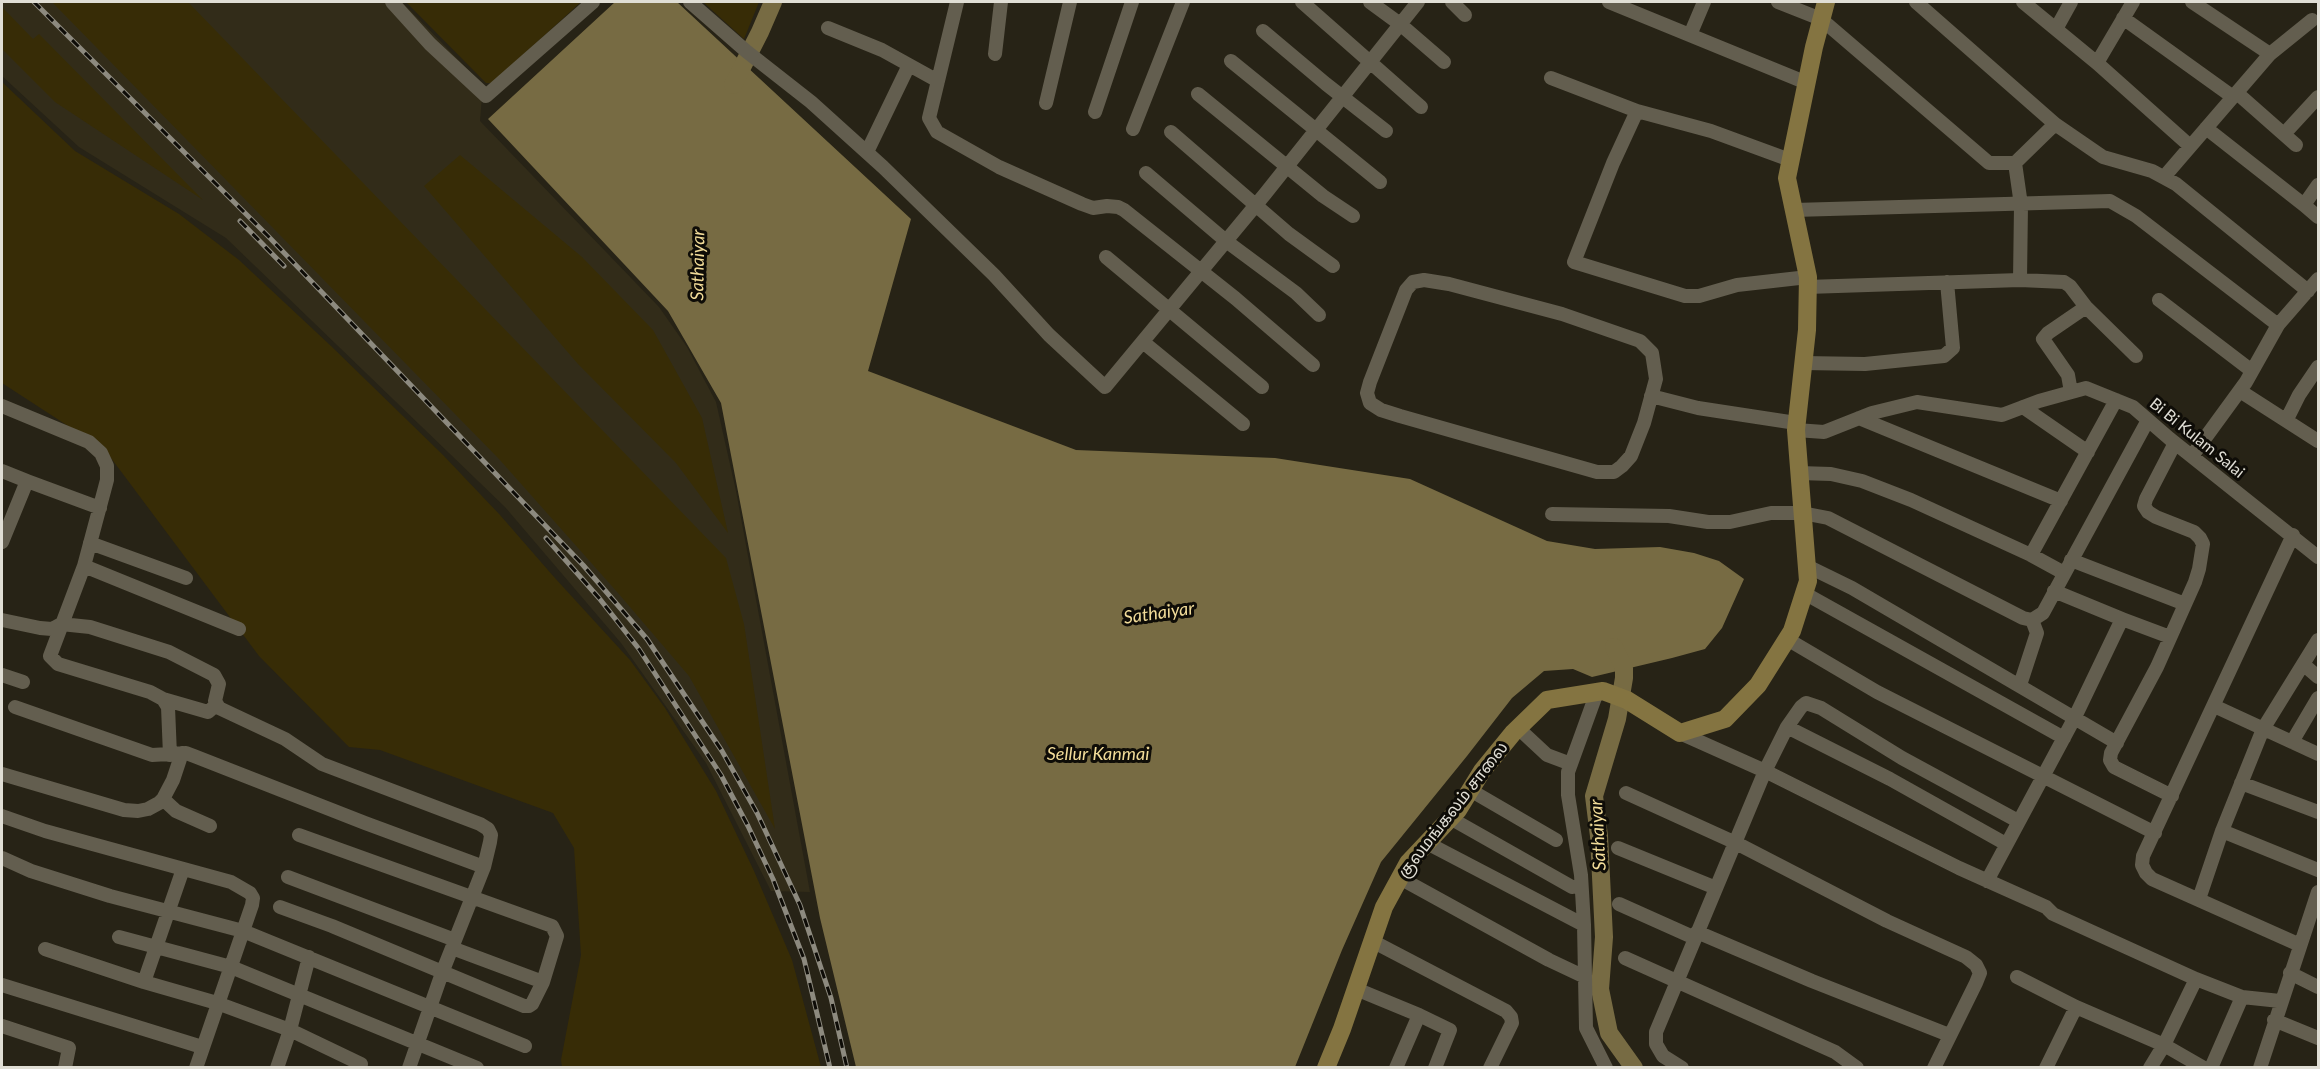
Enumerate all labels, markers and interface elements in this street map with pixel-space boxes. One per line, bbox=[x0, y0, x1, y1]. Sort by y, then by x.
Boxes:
water label: Sathaiyar bbox=[687, 229, 709, 301]
street label: Bi Bi Kulam Salai bbox=[2146, 394, 2248, 482]
water label: Sathaiyar bbox=[1122, 597, 1196, 629]
street label: குலமங்கலம் சாலை bbox=[1394, 738, 1512, 882]
water label: Sellur Kanmai bbox=[1047, 743, 1149, 765]
water label: Sathaiyar bbox=[1585, 799, 1611, 871]

